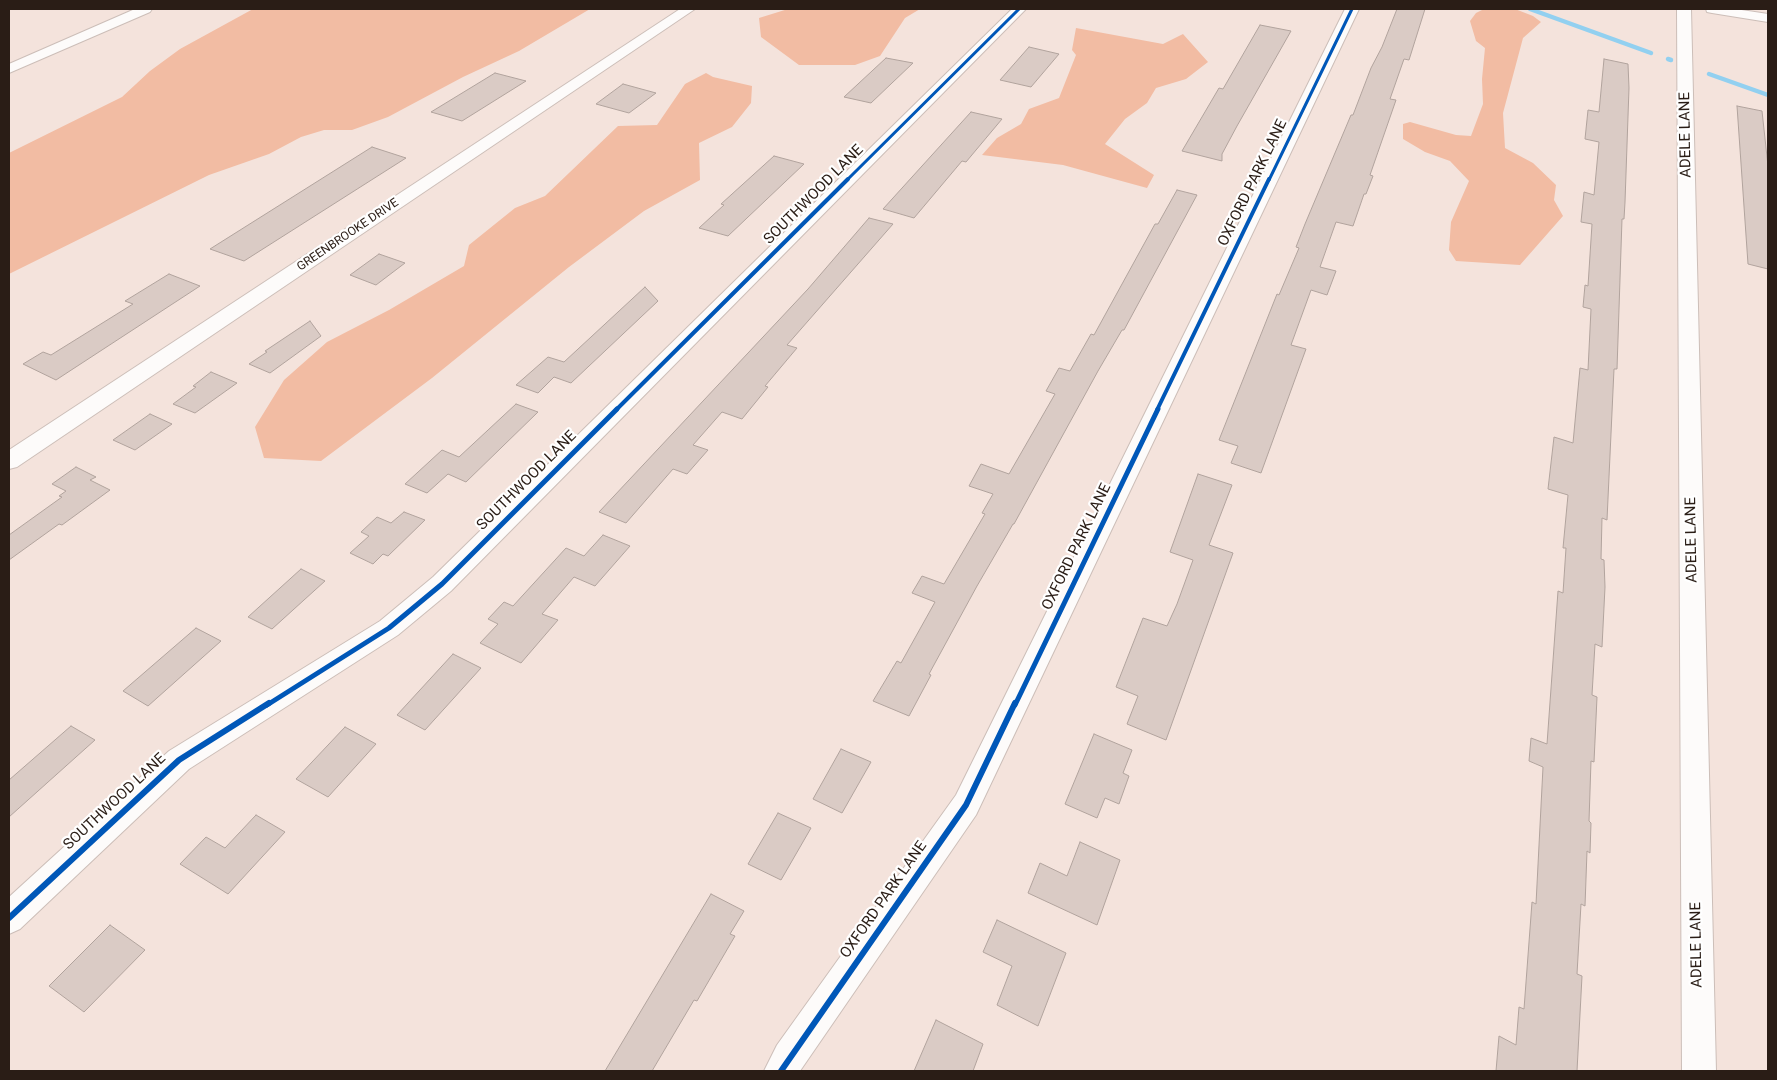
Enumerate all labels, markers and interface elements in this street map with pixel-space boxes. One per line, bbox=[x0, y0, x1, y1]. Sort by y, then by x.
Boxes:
street label: ADELE LANE bbox=[1676, 92, 1696, 178]
street label: OXFORD PARK LANE bbox=[1214, 117, 1292, 249]
street label: SOUTHWOOD LANE bbox=[760, 141, 868, 249]
street label: GREENBROOKE DRIVE bbox=[294, 196, 402, 274]
street label: SOUTHWOOD LANE bbox=[473, 427, 581, 535]
street label: OXFORD PARK LANE bbox=[1038, 481, 1116, 613]
street label: ADELE LANE bbox=[1682, 497, 1702, 583]
street label: SOUTHWOOD LANE bbox=[60, 750, 170, 854]
street label: OXFORD PARK LANE bbox=[837, 838, 931, 962]
street label: ADELE LANE bbox=[1687, 902, 1707, 988]

